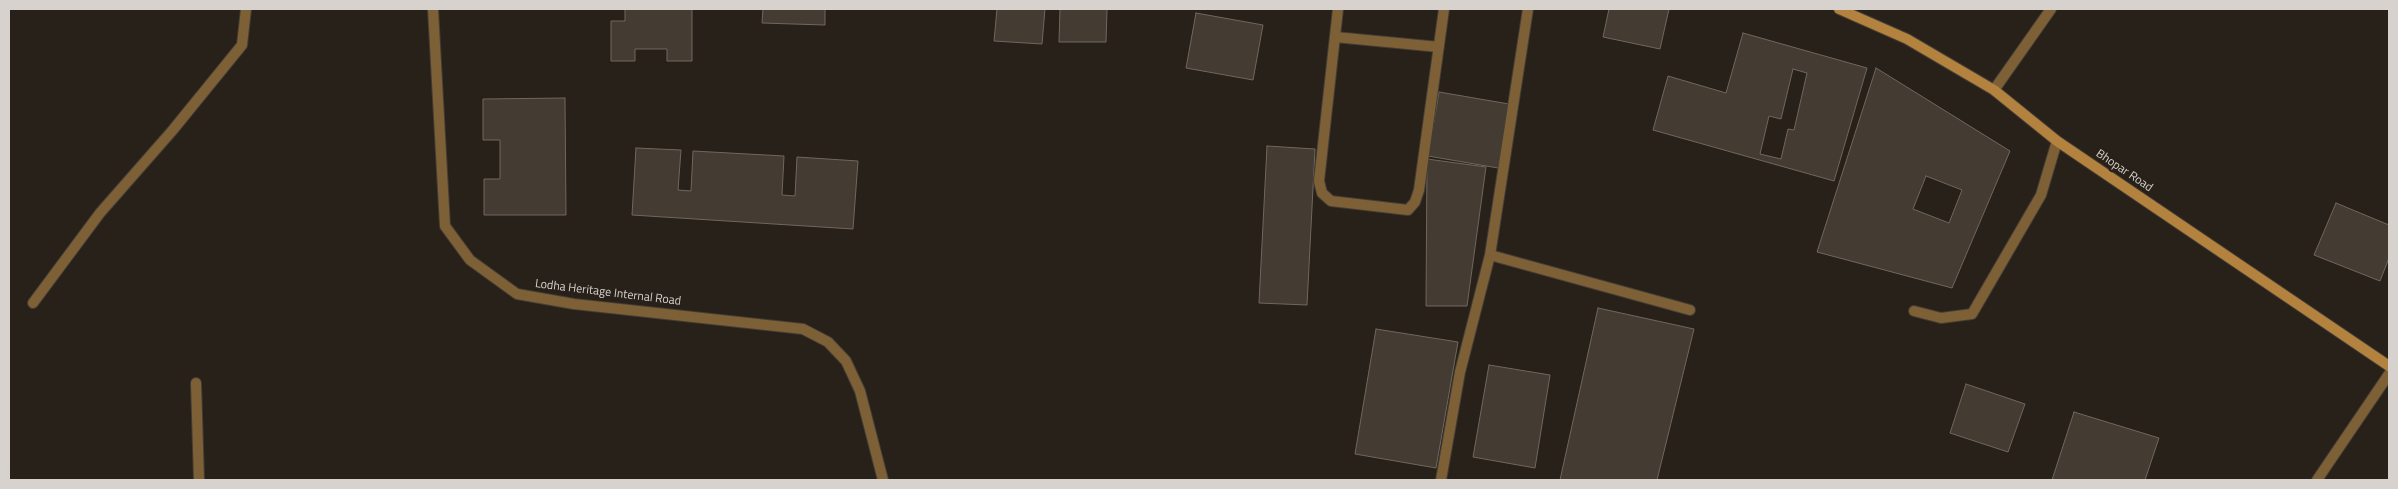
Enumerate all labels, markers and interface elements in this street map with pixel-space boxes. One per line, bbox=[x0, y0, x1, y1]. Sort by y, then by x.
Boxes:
street label: Bhopar Road bbox=[2093, 147, 2155, 195]
street label: Lodha Heritage Internal Road bbox=[534, 277, 682, 309]

